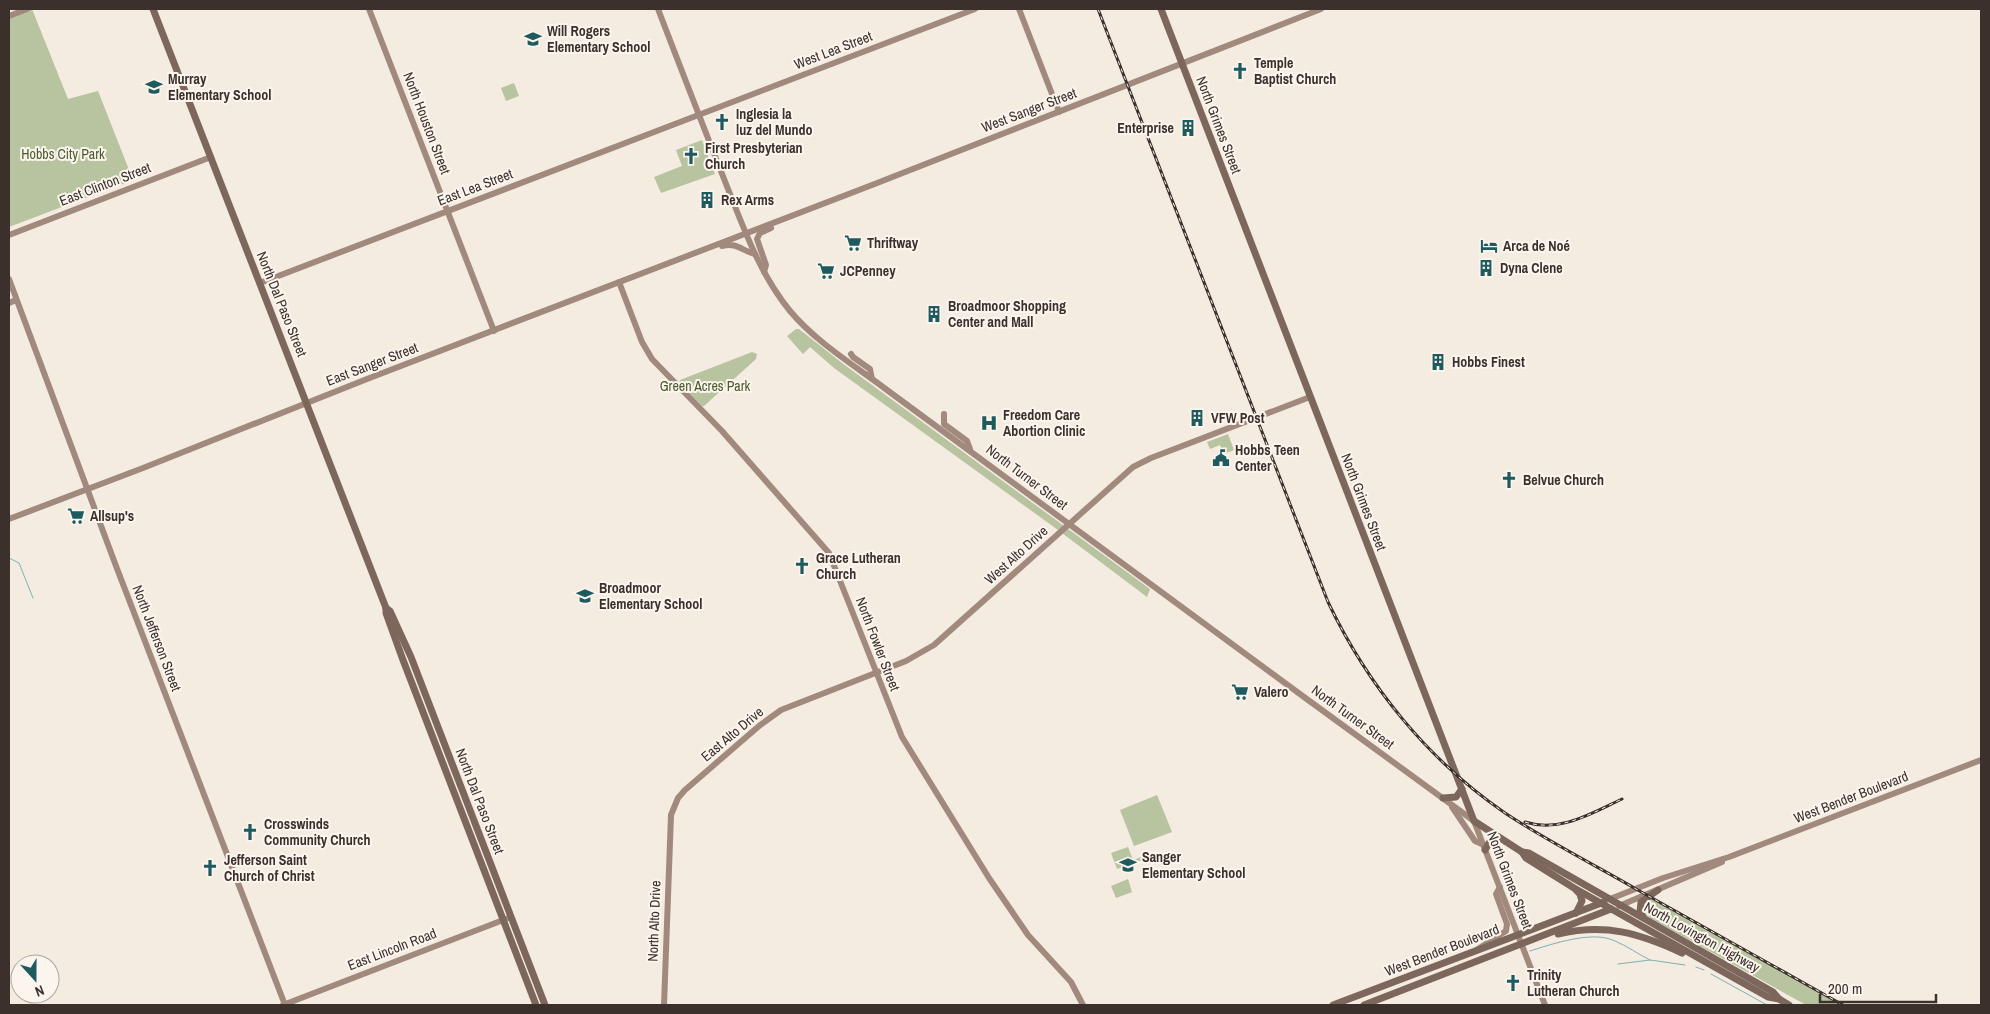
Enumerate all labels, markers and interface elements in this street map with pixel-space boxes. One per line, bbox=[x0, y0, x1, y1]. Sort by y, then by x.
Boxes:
place label: Will Rogers Elementary School bbox=[547, 22, 650, 56]
street label: West Lea Street bbox=[791, 27, 875, 73]
school or university icon: Will Rogers Elementary School bbox=[523, 29, 543, 49]
place label: Temple Baptist Church bbox=[1254, 54, 1336, 88]
church icon: Temple Baptist Church bbox=[1230, 61, 1250, 81]
street label: North Houston Street bbox=[399, 69, 455, 177]
place label: Murray Elementary School bbox=[168, 70, 271, 104]
street label: North Grimes Street bbox=[1192, 74, 1246, 176]
school or university icon: Murray Elementary School bbox=[144, 77, 164, 97]
street label: West Sanger Street bbox=[979, 84, 1079, 136]
place label: Inglesia la luz del Mundo bbox=[736, 105, 813, 139]
church icon: Inglesia la luz del Mundo bbox=[712, 112, 732, 132]
building icon: Enterprise bbox=[1178, 118, 1198, 138]
place label: Enterprise bbox=[1117, 119, 1174, 137]
place label: First Presbyterian Church bbox=[705, 139, 803, 173]
park label: Hobbs City Park bbox=[21, 145, 105, 163]
church icon: First Presbyterian Church bbox=[681, 146, 701, 166]
street label: East Clinton Street bbox=[57, 158, 153, 210]
street label: East Lea Street bbox=[435, 164, 515, 210]
building icon: Rex Arms bbox=[697, 190, 717, 210]
place label: Rex Arms bbox=[721, 191, 774, 209]
supermarket icon: Thriftway bbox=[843, 233, 863, 253]
place label: Thriftway bbox=[867, 234, 919, 252]
hotel icon: Arca de Noé bbox=[1479, 236, 1499, 256]
place label: Arca de Noé bbox=[1503, 237, 1570, 255]
street label: North Dal Paso Street bbox=[253, 249, 311, 359]
building icon: Dyna Clene bbox=[1476, 258, 1496, 278]
place label: Dyna Clene bbox=[1500, 259, 1563, 277]
supermarket icon: JCPenney bbox=[816, 261, 836, 281]
place label: JCPenney bbox=[840, 262, 896, 280]
place label: Broadmoor Shopping Center and Mall bbox=[948, 297, 1066, 331]
building icon: Broadmoor Shopping Center and Mall bbox=[924, 304, 944, 324]
street label: East Sanger Street bbox=[323, 338, 421, 390]
building icon: Hobbs Finest bbox=[1428, 352, 1448, 372]
place label: Hobbs Finest bbox=[1452, 353, 1525, 371]
park label: Green Acres Park bbox=[660, 377, 751, 395]
place label: Freedom Care Abortion Clinic bbox=[1003, 406, 1085, 440]
building icon: VFW Post bbox=[1187, 408, 1207, 428]
place label: VFW Post bbox=[1211, 409, 1265, 427]
hospital icon: Freedom Care Abortion Clinic bbox=[979, 413, 999, 433]
street label: North Turner Street bbox=[983, 440, 1071, 514]
place label: Hobbs Teen Center bbox=[1235, 441, 1300, 475]
public building icon: Hobbs Teen Center bbox=[1211, 448, 1231, 468]
street label: North Grimes Street bbox=[1337, 451, 1391, 553]
church icon: Belvue Church bbox=[1499, 470, 1519, 490]
place label: Belvue Church bbox=[1523, 471, 1604, 489]
supermarket icon: Allsup's bbox=[66, 506, 86, 526]
place label: Allsup's bbox=[90, 507, 134, 525]
street label: West Alto Drive bbox=[981, 522, 1051, 588]
place label: Grace Lutheran Church bbox=[816, 549, 901, 583]
church icon: Grace Lutheran Church bbox=[792, 556, 812, 576]
place label: Broadmoor Elementary School bbox=[599, 579, 702, 613]
street label: North Jefferson Street bbox=[129, 582, 185, 694]
school or university icon: Broadmoor Elementary School bbox=[575, 586, 595, 606]
street label: North Fowler Street bbox=[852, 595, 904, 693]
street label: North Turner Street bbox=[1308, 681, 1398, 753]
supermarket icon: Valero bbox=[1230, 682, 1250, 702]
place label: Valero bbox=[1254, 683, 1288, 701]
street label: East Alto Drive bbox=[697, 703, 767, 765]
street label: North Dal Paso Street bbox=[452, 746, 508, 856]
street label: West Bender Boulevard bbox=[1791, 767, 1911, 827]
place label: Crosswinds Community Church bbox=[264, 815, 371, 849]
church icon: Crosswinds Community Church bbox=[240, 822, 260, 842]
street label: North Grimes Street bbox=[1483, 829, 1537, 931]
place label: Sanger Elementary School bbox=[1142, 848, 1245, 882]
place label: Jefferson Saint Church of Christ bbox=[224, 851, 315, 885]
school or university icon: Sanger Elementary School bbox=[1118, 855, 1138, 875]
church icon: Jefferson Saint Church of Christ bbox=[200, 858, 220, 878]
street label: North Alto Drive bbox=[644, 880, 664, 962]
street label: North Lovington Highway bbox=[1641, 898, 1763, 976]
street label: West Bender Boulevard bbox=[1382, 920, 1502, 980]
street label: East Lincoln Road bbox=[345, 924, 439, 974]
north arrow bbox=[10, 954, 60, 1004]
place label: Trinity Lutheran Church bbox=[1527, 966, 1619, 1000]
scale bar bbox=[1820, 972, 1936, 1004]
church icon: Trinity Lutheran Church bbox=[1503, 973, 1523, 993]
text: 200 m bbox=[1828, 978, 1862, 999]
text: N bbox=[33, 981, 47, 1001]

